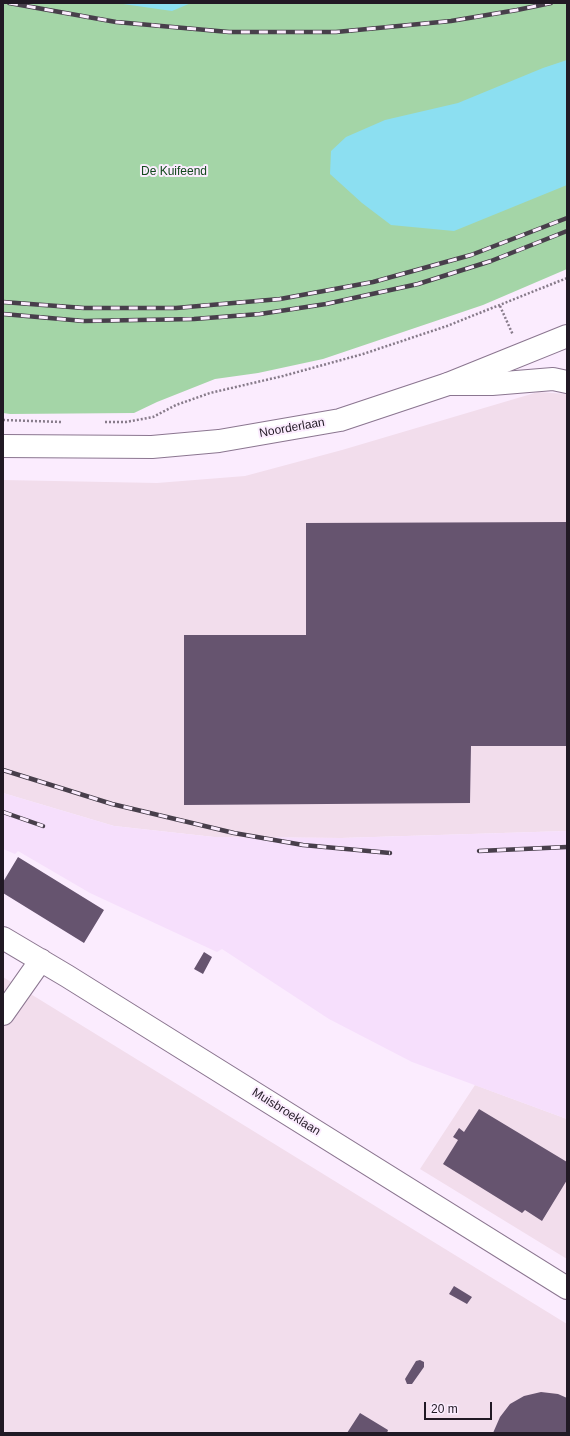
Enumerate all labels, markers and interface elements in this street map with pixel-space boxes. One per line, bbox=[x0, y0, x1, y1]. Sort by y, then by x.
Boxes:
park label: De Kuifeend bbox=[141, 165, 207, 179]
street label: Noorderlaan bbox=[258, 415, 326, 441]
street label: Muisbroeklaan bbox=[249, 1085, 323, 1139]
scale bar bbox=[426, 1394, 494, 1420]
text: 20 m bbox=[431, 1402, 458, 1416]

